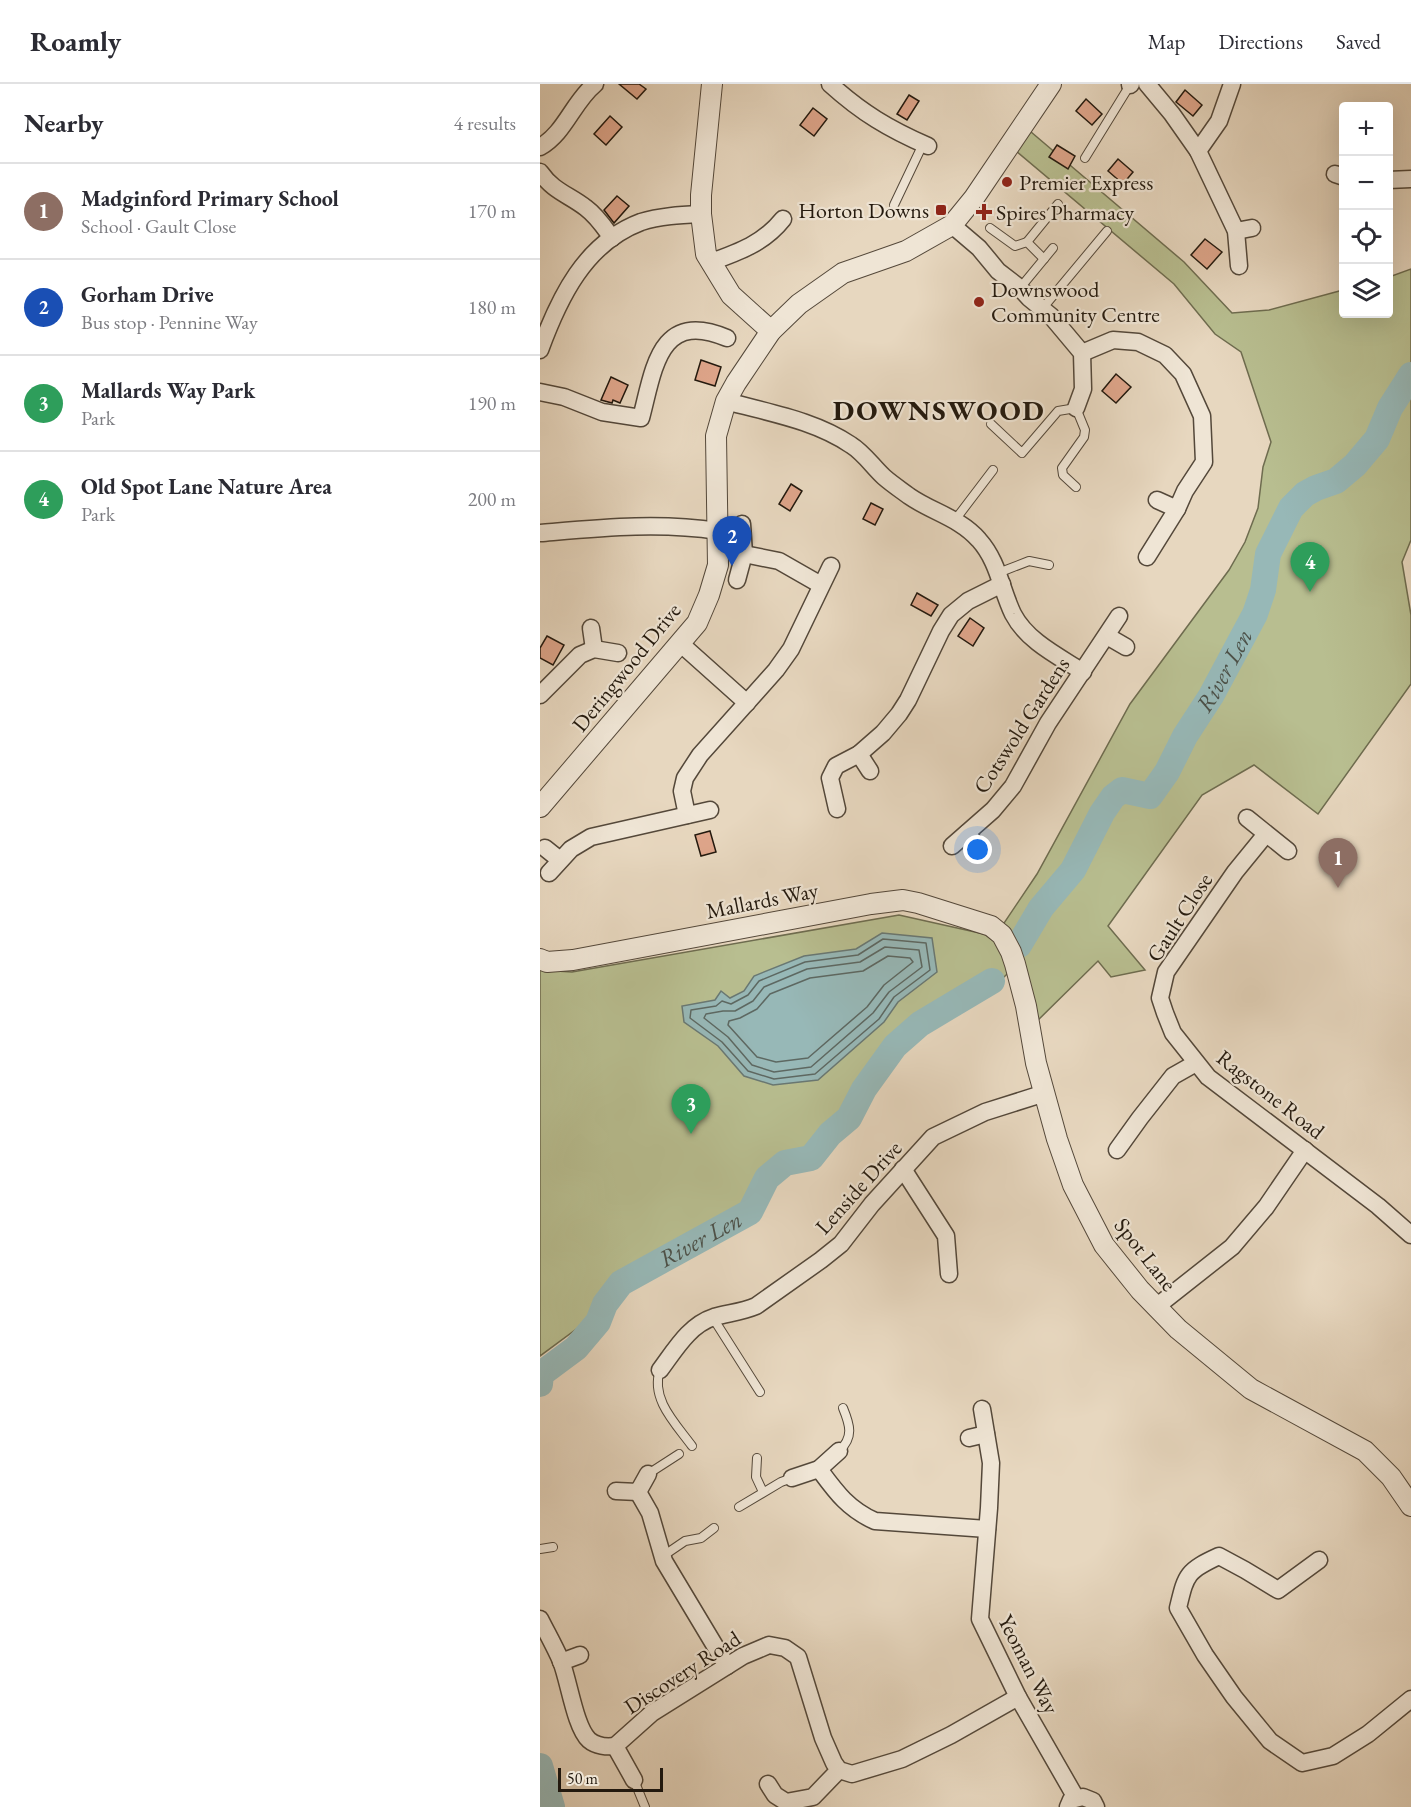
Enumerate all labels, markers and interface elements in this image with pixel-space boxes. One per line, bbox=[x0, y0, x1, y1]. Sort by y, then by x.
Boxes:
text: Roamly bbox=[30, 23, 121, 59]
text: Map bbox=[1148, 28, 1185, 55]
text: Directions bbox=[1218, 28, 1303, 55]
text: Saved bbox=[1336, 28, 1381, 55]
map controls bbox=[1339, 102, 1393, 318]
button: + bbox=[1339, 102, 1393, 156]
text: Nearby bbox=[24, 106, 104, 140]
text: 4 results bbox=[453, 110, 516, 136]
button: − bbox=[1339, 156, 1393, 210]
place label: Premier Express bbox=[1019, 168, 1153, 197]
marker: Premier Express bbox=[1000, 175, 1014, 189]
text: Madginford Primary School bbox=[81, 184, 339, 213]
place label: Horton Downs bbox=[798, 196, 929, 225]
text: 1 bbox=[38, 198, 49, 224]
text: 170 m bbox=[468, 198, 516, 224]
place label: Spires Pharmacy bbox=[996, 198, 1134, 227]
marker: Horton Downs bbox=[934, 203, 948, 217]
marker: Spires Pharmacy bbox=[977, 205, 991, 219]
button: locate bbox=[1339, 210, 1393, 264]
text: School · Gault Close bbox=[81, 213, 236, 239]
button: layers bbox=[1339, 264, 1393, 318]
place label: Downswood Community Centre bbox=[991, 275, 1160, 329]
text: Gorham Drive bbox=[81, 280, 214, 309]
text: 2 bbox=[38, 294, 49, 320]
text: 180 m bbox=[468, 294, 516, 320]
marker: Downswood Community Centre bbox=[972, 295, 986, 309]
text: Bus stop · Pennine Way bbox=[81, 309, 258, 335]
text: Mallards Way Park bbox=[81, 376, 255, 405]
text: 3 bbox=[38, 390, 49, 416]
text: 190 m bbox=[468, 390, 516, 416]
district label: DOWNSWOOD bbox=[833, 392, 1045, 428]
text: Park bbox=[81, 405, 115, 431]
text: Old Spot Lane Nature Area bbox=[81, 472, 332, 501]
text: 4 bbox=[38, 486, 49, 512]
text: 200 m bbox=[468, 486, 516, 512]
text: Park bbox=[81, 501, 115, 527]
pin: 2 bbox=[712, 516, 752, 566]
pin: 4 bbox=[1290, 542, 1330, 592]
street label: Deringwood Drive bbox=[565, 597, 688, 738]
water label: River Len bbox=[1188, 624, 1259, 718]
street label: Cotswold Gardens bbox=[967, 652, 1076, 799]
your location bbox=[963, 835, 992, 864]
pin: 1 bbox=[1318, 838, 1358, 888]
street label: Gault Close bbox=[1140, 867, 1219, 967]
street label: Mallards Way bbox=[704, 875, 821, 926]
street label: Ragstone Road bbox=[1211, 1043, 1331, 1146]
pin: 3 bbox=[672, 1084, 710, 1134]
street label: Lenside Drive bbox=[809, 1134, 908, 1240]
water label: River Len bbox=[653, 1204, 747, 1274]
street label: Spot Lane bbox=[1108, 1212, 1184, 1297]
street label: Yeoman Way bbox=[991, 1610, 1066, 1719]
street label: Discovery Road bbox=[618, 1624, 747, 1721]
scale bar bbox=[558, 1765, 663, 1792]
text: 50 m bbox=[567, 1768, 598, 1789]

